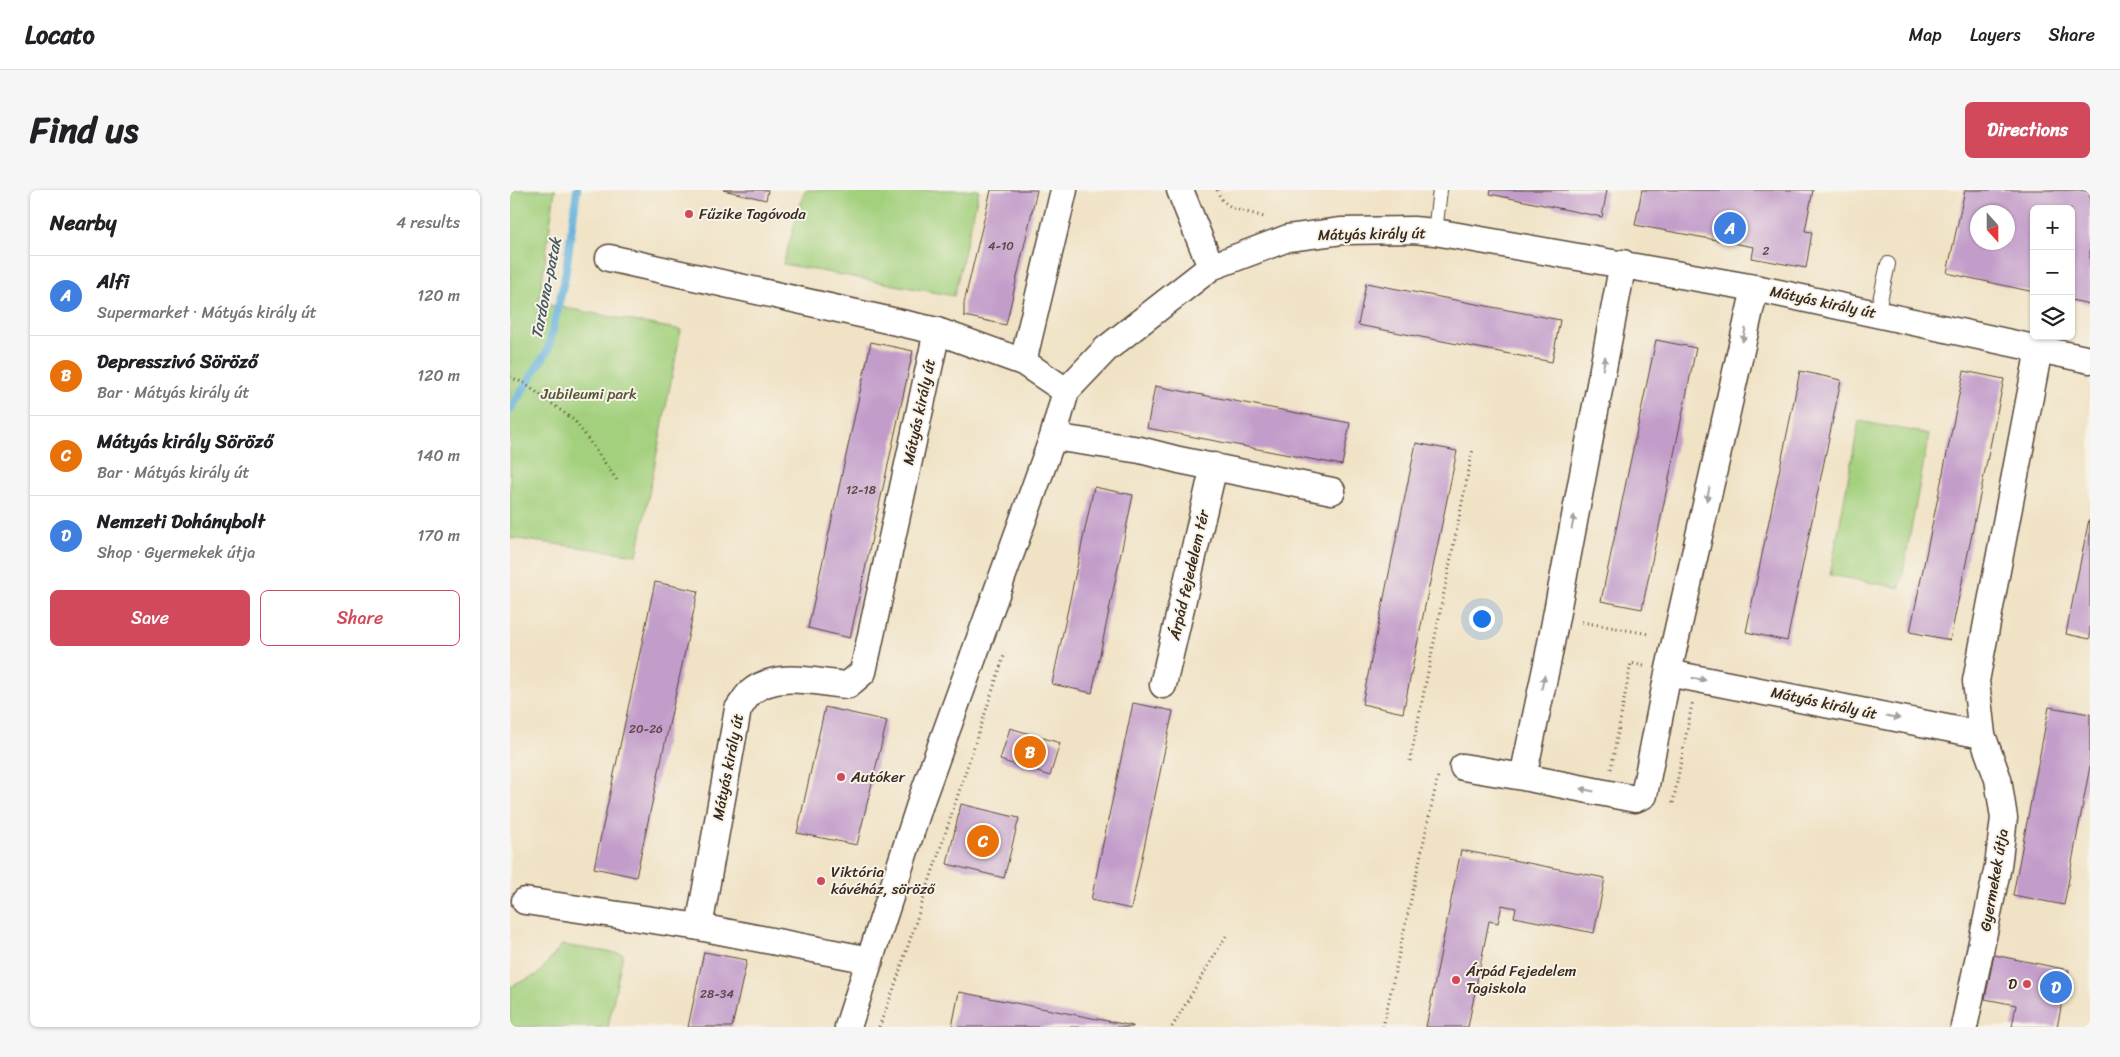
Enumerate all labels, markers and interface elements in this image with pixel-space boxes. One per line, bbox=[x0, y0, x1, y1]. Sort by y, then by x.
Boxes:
text: Locato bbox=[25, 14, 95, 56]
text: Map bbox=[1909, 19, 1942, 51]
text: Layers bbox=[1970, 19, 2021, 51]
text: Share bbox=[2049, 19, 2095, 51]
text: Find us bbox=[30, 99, 138, 161]
button: Directions bbox=[1965, 102, 2090, 158]
place label: Fűzike Tagóvoda bbox=[699, 201, 806, 227]
text: Nearby bbox=[50, 204, 116, 242]
north arrow bbox=[1970, 205, 2015, 250]
map controls bbox=[2030, 205, 2075, 340]
button: + bbox=[2030, 205, 2075, 250]
text: 4 results bbox=[396, 208, 460, 237]
marker: Fűzike Tagóvoda bbox=[683, 208, 695, 220]
pin: A bbox=[1714, 209, 1746, 247]
street label: Mátyás király út bbox=[1318, 220, 1427, 248]
water label: Tardona-patak bbox=[522, 233, 570, 341]
house number: 4-10 bbox=[988, 235, 1014, 257]
house number: 2 bbox=[1763, 240, 1770, 262]
button: − bbox=[2030, 250, 2075, 295]
text: Alfi bbox=[97, 265, 129, 298]
street label: Mátyás király út bbox=[1767, 278, 1879, 326]
text: A bbox=[61, 281, 71, 310]
text: 120 m bbox=[417, 281, 460, 310]
button: layers bbox=[2030, 295, 2075, 340]
text: Supermarket · Mátyás király út bbox=[97, 298, 317, 327]
one-way arrow bbox=[1740, 328, 1748, 343]
text: Depresszivó Söröző bbox=[97, 345, 258, 378]
one-way arrow bbox=[1600, 355, 1608, 370]
street label: Mátyás király út bbox=[895, 356, 943, 468]
text: B bbox=[61, 361, 71, 390]
text: 120 m bbox=[417, 361, 460, 390]
text: Bar · Mátyás király út bbox=[97, 378, 250, 407]
park label: Jubileumi park bbox=[540, 381, 637, 407]
text: Mátyás király Söröző bbox=[97, 425, 273, 458]
text: C bbox=[61, 441, 71, 470]
text: 140 m bbox=[417, 441, 460, 470]
text: Bar · Mátyás király út bbox=[97, 458, 250, 487]
house number: 12-18 bbox=[846, 479, 876, 501]
one-way arrow bbox=[1704, 486, 1712, 501]
text: Nemzeti Dohánybolt bbox=[97, 505, 265, 538]
street label: Árpád fejedelem tér bbox=[1161, 507, 1217, 644]
one-way arrow bbox=[1569, 514, 1577, 530]
text: D bbox=[61, 521, 71, 550]
text: 170 m bbox=[417, 521, 460, 550]
text: Shop · Gyermekek útja bbox=[97, 538, 255, 567]
button: Save bbox=[50, 590, 250, 646]
button: Share bbox=[260, 590, 460, 646]
your location bbox=[1469, 606, 1495, 632]
one-way arrow bbox=[1539, 674, 1547, 690]
one-way arrow bbox=[1691, 675, 1707, 683]
street label: Mátyás király út bbox=[1768, 679, 1880, 727]
street label: Mátyás király út bbox=[705, 711, 751, 823]
one-way arrow bbox=[1885, 714, 1901, 722]
house number: 20-26 bbox=[629, 718, 663, 740]
pin: B bbox=[1014, 733, 1046, 771]
place label: Autóker bbox=[850, 764, 906, 790]
marker: Autóker bbox=[835, 771, 847, 783]
one-way arrow bbox=[1578, 785, 1594, 793]
pin: C bbox=[967, 822, 999, 860]
street label: Gyermekek útja bbox=[1972, 826, 2016, 933]
place label: Viktória kávéház, söröző bbox=[831, 859, 936, 902]
marker: Viktória kávéház, söröző bbox=[815, 875, 827, 887]
place label: Árpád Fejedelem Tagiskola bbox=[1465, 958, 1577, 1001]
pin: D bbox=[2040, 968, 2072, 1006]
place label: D bbox=[2008, 971, 2017, 997]
marker: Árpád Fejedelem Tagiskola bbox=[1450, 974, 1462, 986]
marker: D bbox=[2021, 978, 2033, 990]
house number: 28-34 bbox=[700, 983, 734, 1005]

